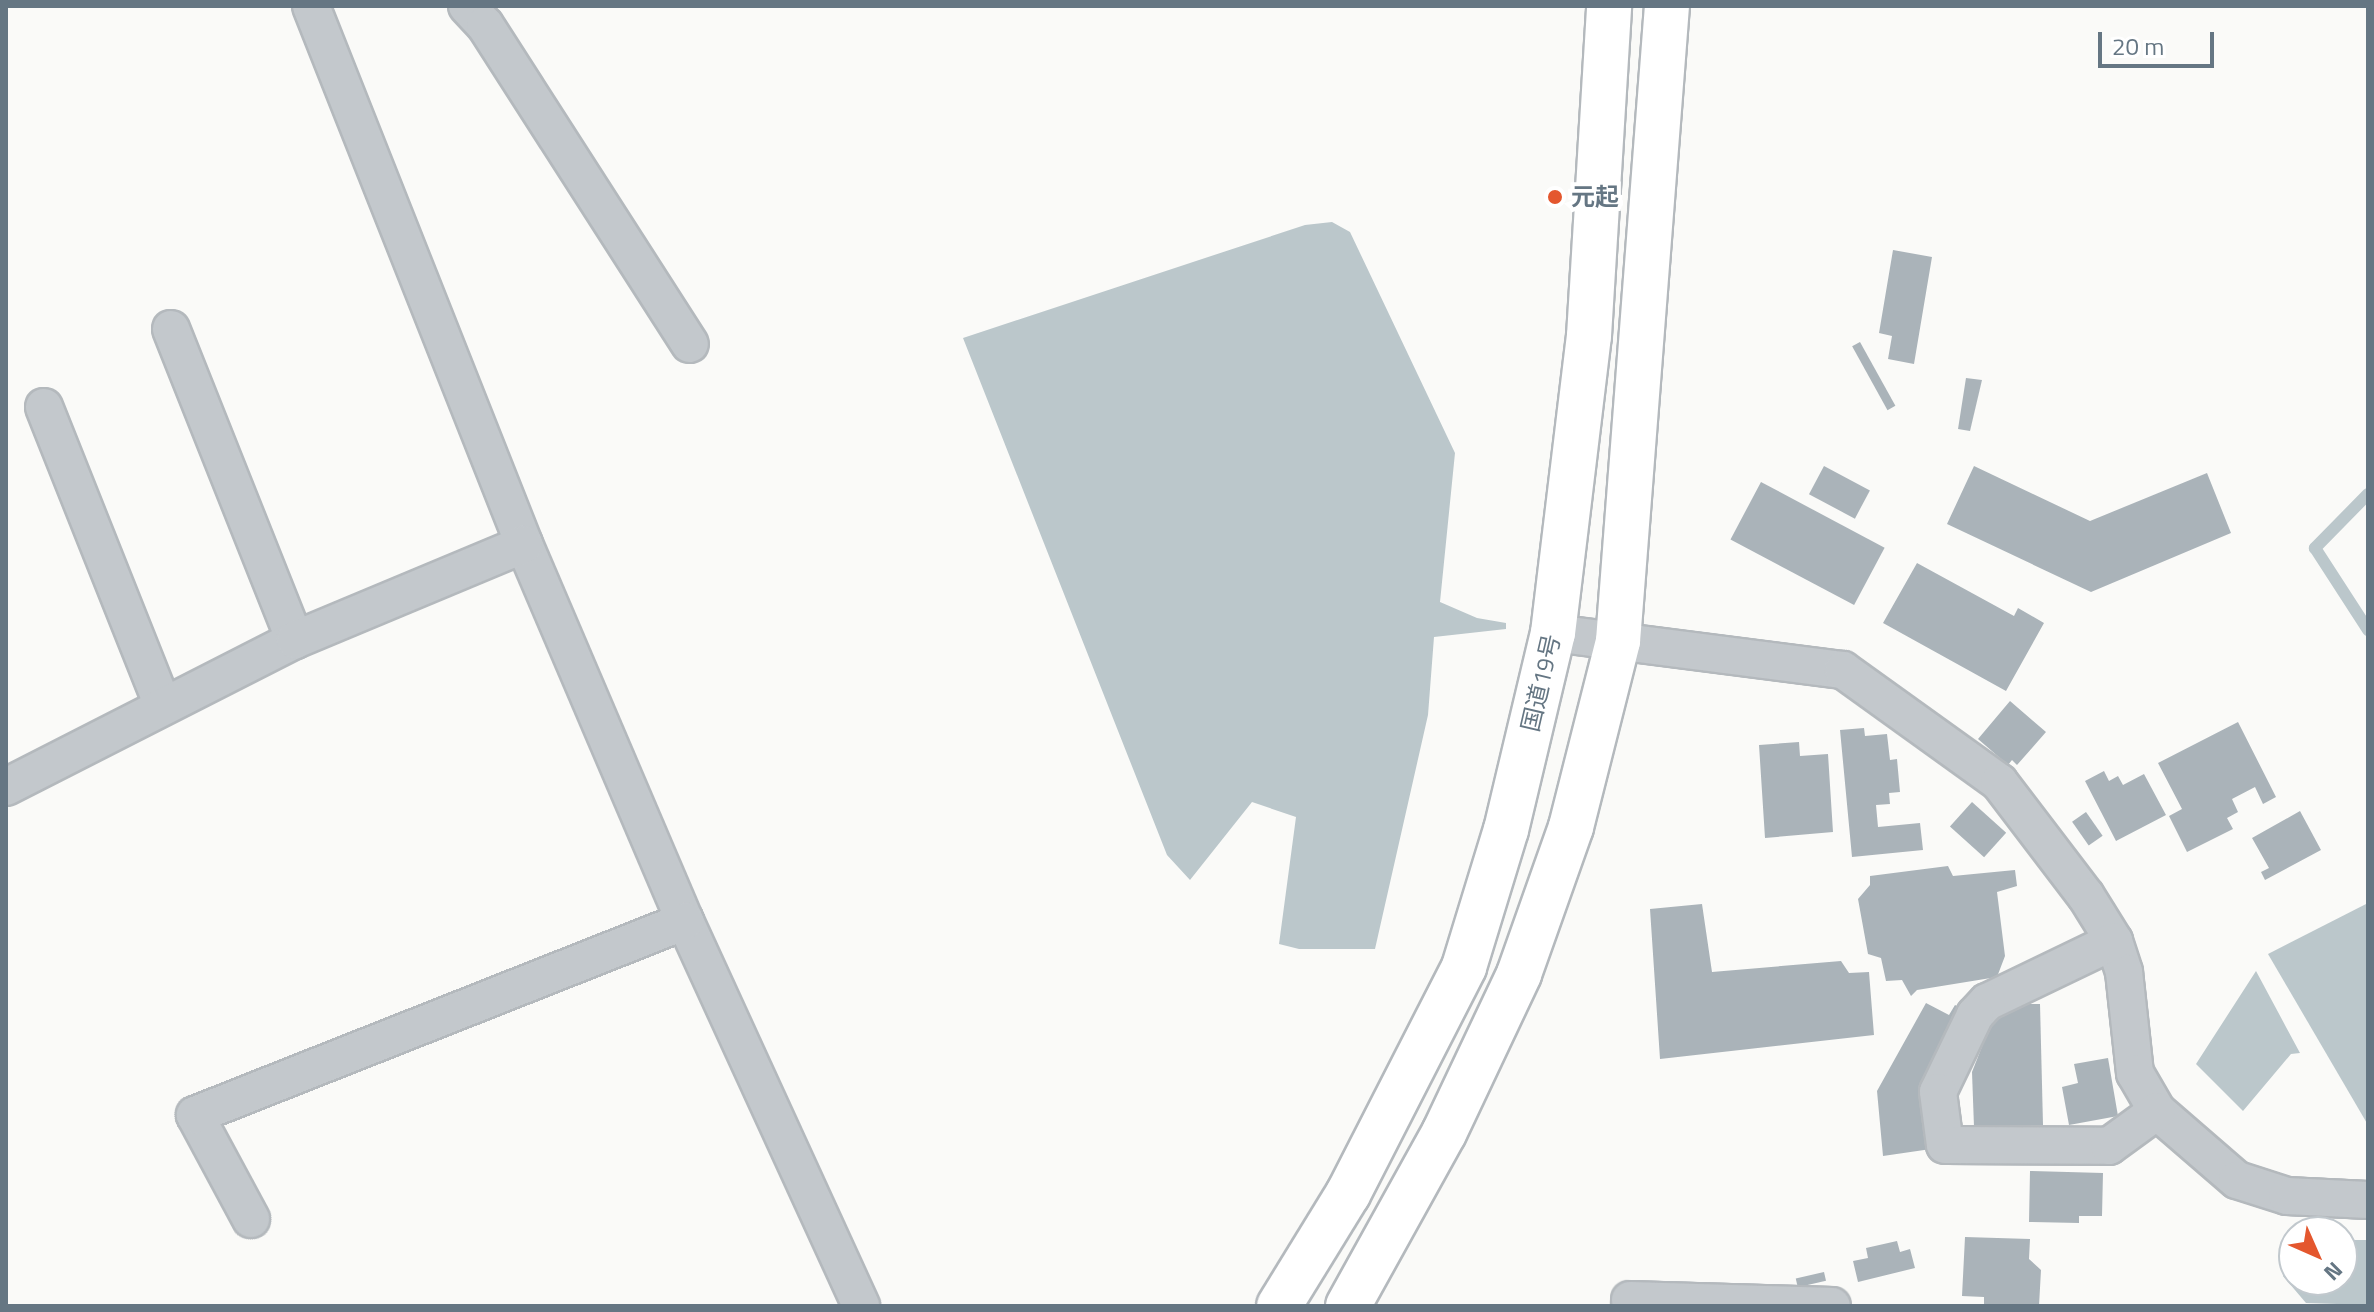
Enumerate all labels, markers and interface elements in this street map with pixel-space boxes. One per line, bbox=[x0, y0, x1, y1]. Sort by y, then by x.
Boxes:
scale bar bbox=[2102, 16, 2218, 66]
text: 20 m bbox=[2112, 28, 2164, 64]
place label: 元起 bbox=[1571, 183, 1619, 211]
marker: 元起 bbox=[1546, 188, 1564, 206]
street label: 国道19号 bbox=[1516, 632, 1566, 734]
north arrow bbox=[2278, 1216, 2358, 1296]
text: N bbox=[2316, 1254, 2351, 1289]

